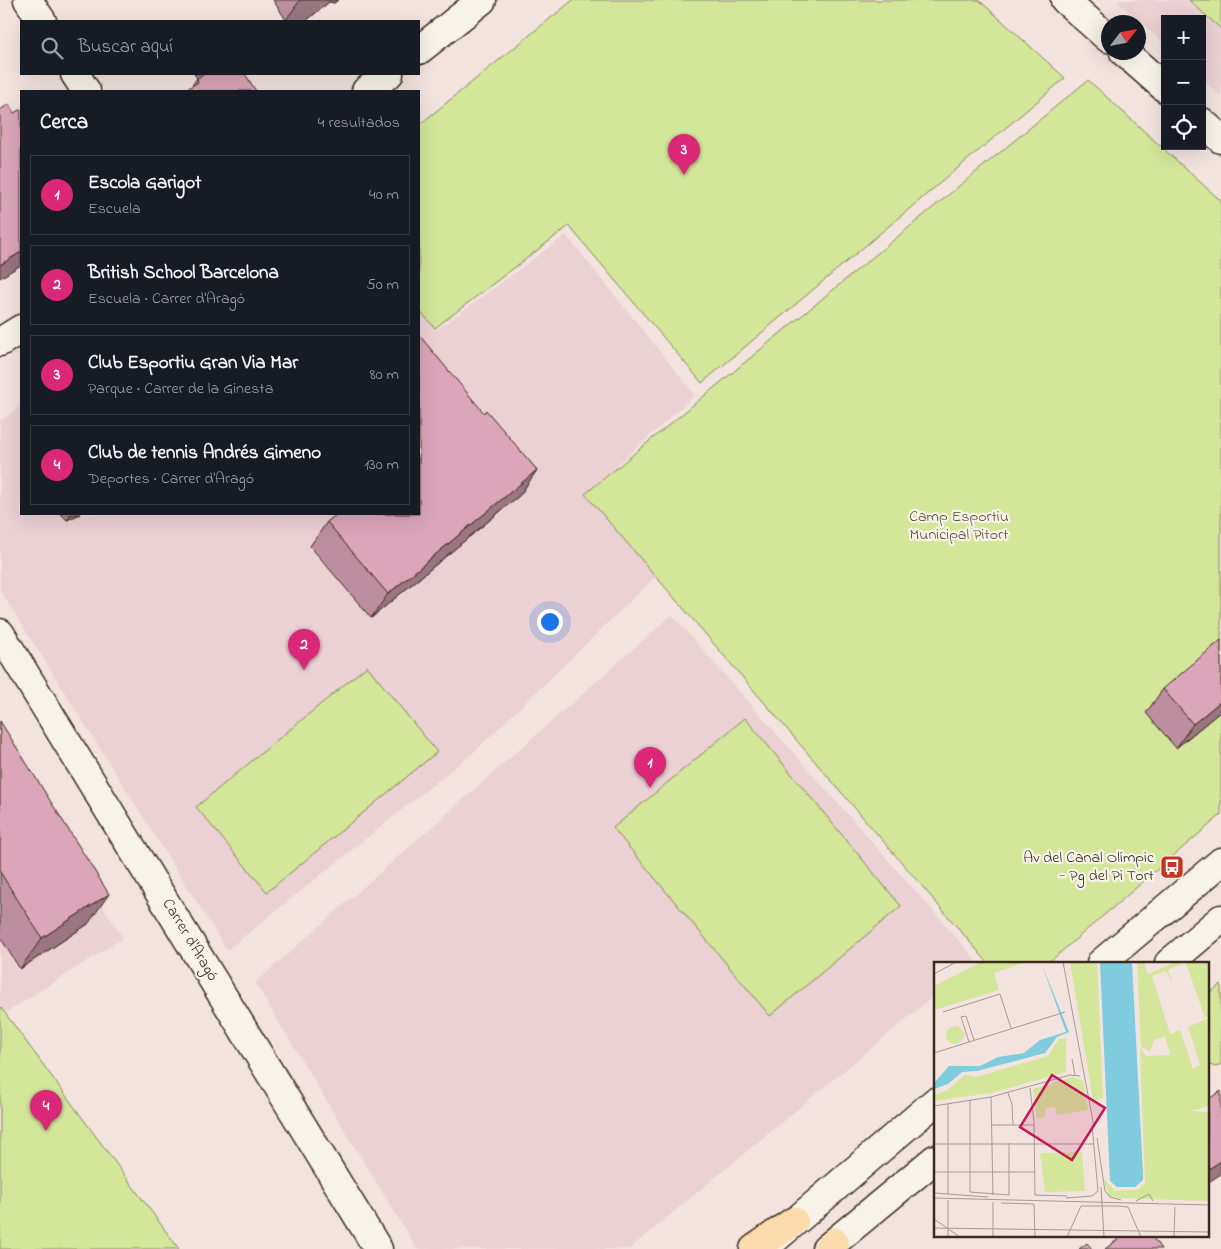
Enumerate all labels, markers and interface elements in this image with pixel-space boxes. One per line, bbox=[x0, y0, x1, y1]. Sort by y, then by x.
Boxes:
north arrow bbox=[1101, 15, 1146, 60]
map controls bbox=[1161, 15, 1206, 150]
button: + bbox=[1161, 15, 1206, 60]
search box bbox=[20, 20, 420, 75]
icon: search bbox=[38, 34, 66, 62]
text: Buscar aquí bbox=[78, 34, 173, 61]
button: − bbox=[1161, 60, 1206, 105]
button: locate bbox=[1161, 105, 1206, 150]
text: Cerca bbox=[40, 108, 88, 138]
text: 4 resultados bbox=[318, 111, 400, 135]
pin: 3 bbox=[668, 134, 700, 175]
text: Escola Garigot bbox=[88, 170, 201, 197]
text: 1 bbox=[54, 183, 60, 207]
text: 40 m bbox=[369, 183, 399, 207]
text: Escuela bbox=[88, 197, 141, 221]
text: British School Barcelona bbox=[88, 260, 279, 287]
text: 2 bbox=[53, 273, 61, 297]
text: 50 m bbox=[367, 273, 399, 297]
text: Escuela · Carrer d'Aragó bbox=[88, 287, 245, 311]
text: Club Esportiu Gran Via Mar bbox=[88, 350, 298, 377]
text: 3 bbox=[54, 363, 60, 387]
text: 80 m bbox=[370, 363, 399, 387]
text: Parque · Carrer de la Ginesta bbox=[88, 377, 273, 401]
text: Club de tennis Andrés Gimeno bbox=[88, 440, 321, 467]
text: 4 bbox=[54, 453, 60, 477]
text: 130 m bbox=[364, 453, 399, 477]
text: Deportes · Carrer d'Aragó bbox=[88, 467, 254, 491]
park label: Camp Esportiu Municipal Pitort bbox=[909, 505, 1009, 547]
your location bbox=[537, 609, 563, 635]
pin: 2 bbox=[288, 629, 320, 670]
pin: 1 bbox=[634, 747, 666, 788]
place label: Av del Canal Olímpic - Pg del Pi Tort bbox=[1023, 846, 1155, 888]
bus stop icon: Av del Canal Olímpic - Pg del Pi Tort bbox=[1159, 854, 1185, 880]
street label: Carrer d'Aragó bbox=[156, 894, 224, 986]
inset map bbox=[934, 962, 1208, 1236]
pin: 4 bbox=[30, 1090, 62, 1131]

